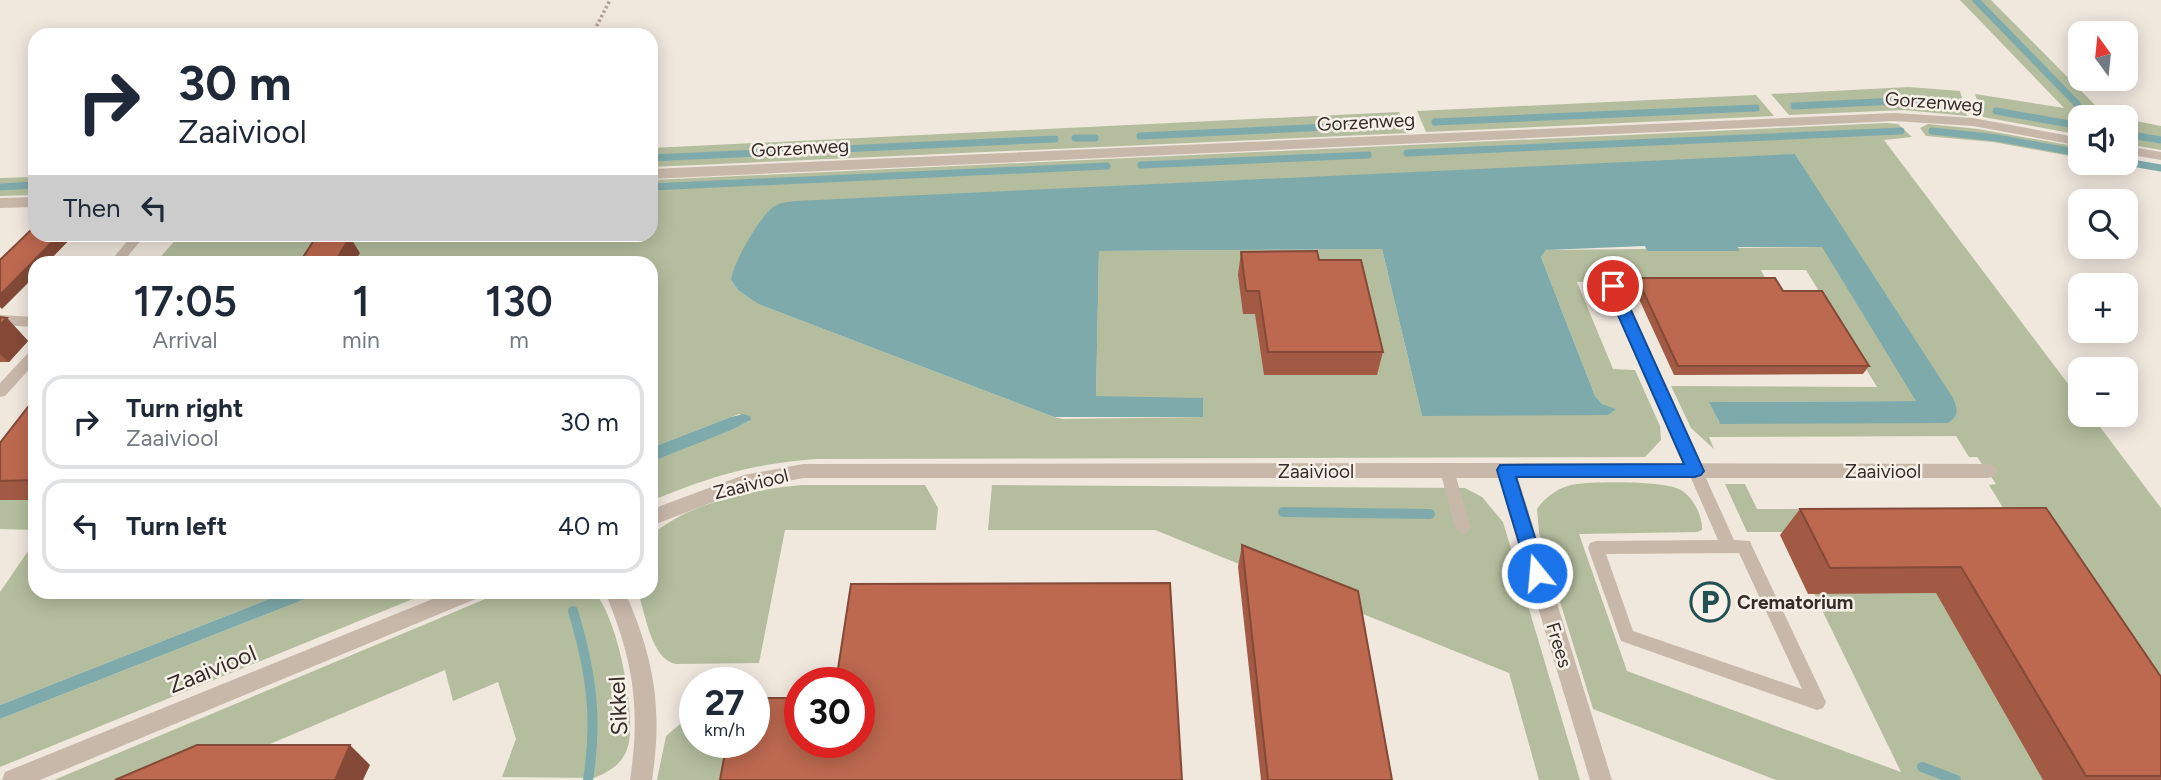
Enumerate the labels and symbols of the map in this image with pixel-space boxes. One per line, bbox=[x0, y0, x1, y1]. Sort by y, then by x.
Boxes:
north arrow bbox=[2068, 21, 2138, 91]
street label: Gorzenweg bbox=[1884, 87, 1984, 117]
street label: Gorzenweg bbox=[1316, 108, 1416, 136]
street label: Gorzenweg bbox=[750, 134, 850, 162]
pin bbox=[1583, 256, 1643, 316]
street label: Zaaiviool bbox=[1278, 460, 1354, 483]
street label: Zaaiviool bbox=[1845, 460, 1921, 483]
street label: Zaaiviool bbox=[711, 464, 791, 504]
position arrow bbox=[1500, 536, 1574, 610]
parking icon: Crematorium bbox=[1689, 581, 1731, 623]
place label: Crematorium bbox=[1737, 591, 1853, 614]
street label: Frees bbox=[1541, 620, 1577, 671]
street label: Zaaiviool bbox=[164, 639, 260, 699]
speed limit sign: 30 bbox=[784, 667, 875, 758]
street label: Sikkel bbox=[602, 676, 634, 736]

